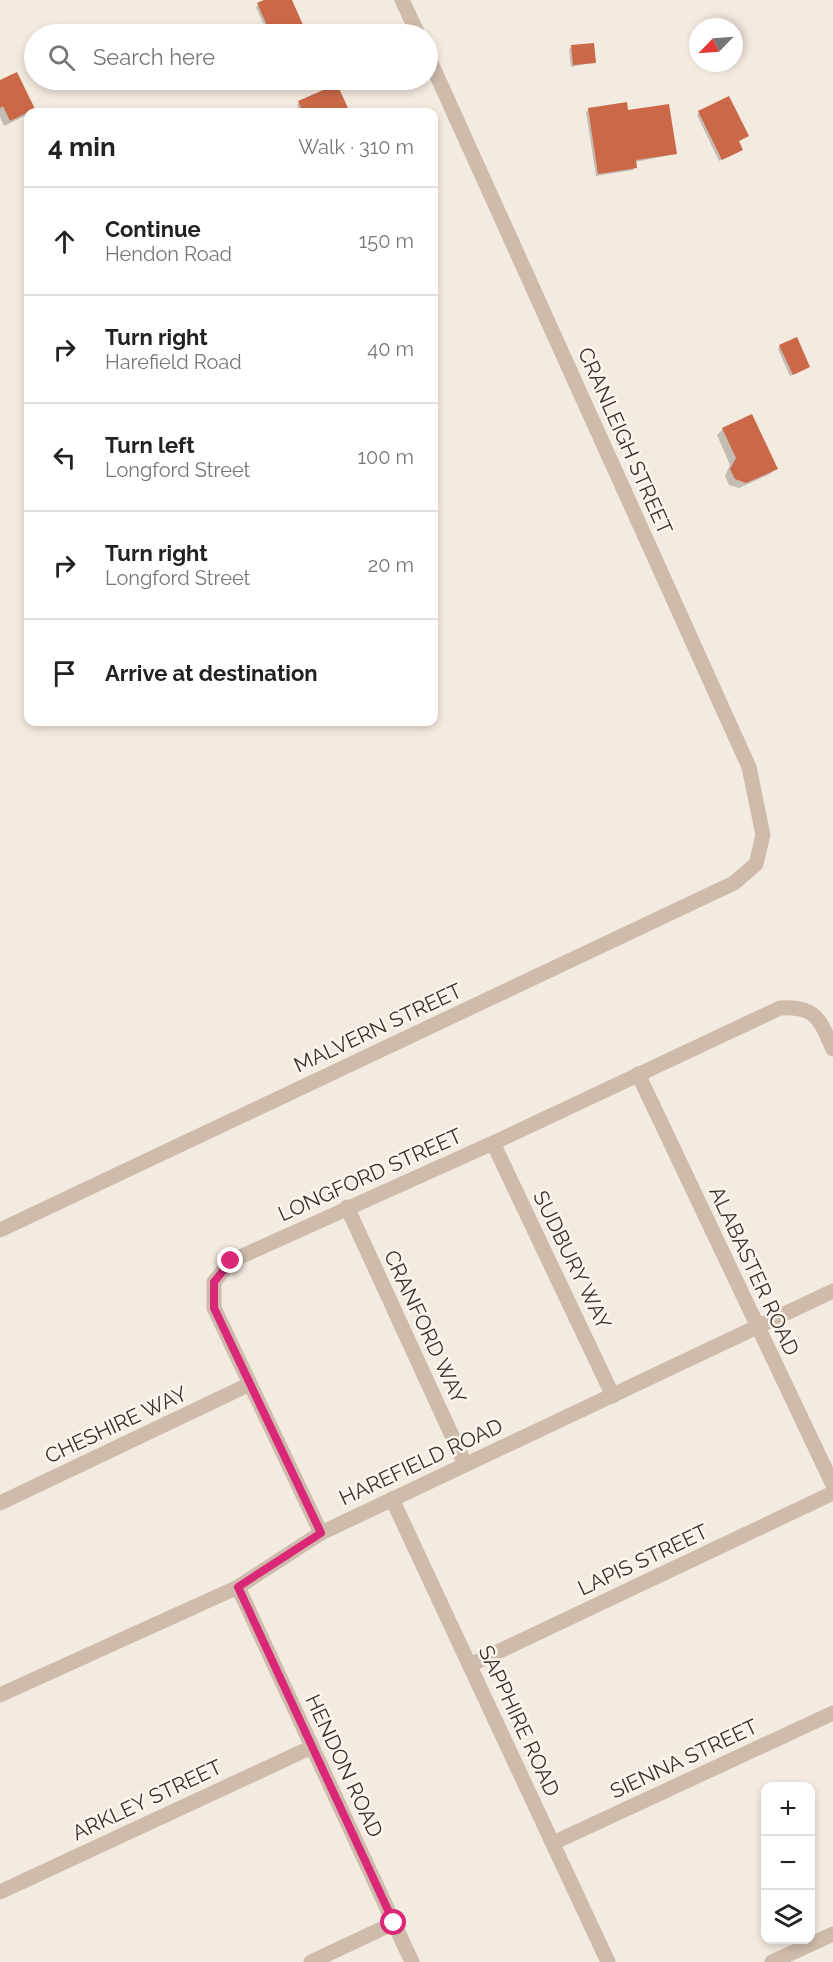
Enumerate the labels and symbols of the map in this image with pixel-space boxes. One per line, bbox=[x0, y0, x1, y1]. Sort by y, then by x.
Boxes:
north arrow bbox=[689, 18, 743, 72]
street label: CRANLEIGH STREET bbox=[573, 343, 678, 538]
street label: MALVERN STREET bbox=[290, 978, 466, 1077]
street label: LONGFORD STREET bbox=[274, 1123, 466, 1226]
street label: ALABASTER ROAD bbox=[704, 1182, 805, 1359]
street label: SUDBURY WAY bbox=[528, 1186, 617, 1333]
street label: CRANFORD WAY bbox=[379, 1246, 472, 1408]
route end bbox=[217, 1247, 243, 1273]
street label: CHESHIRE WAY bbox=[41, 1381, 191, 1468]
street label: HAREFIELD ROAD bbox=[335, 1413, 506, 1510]
street label: LAPIS STREET bbox=[574, 1518, 712, 1601]
street label: SAPPHIRE ROAD bbox=[474, 1641, 565, 1800]
street label: HENDON ROAD bbox=[300, 1690, 389, 1841]
street label: SIENNA STREET bbox=[606, 1713, 762, 1804]
street label: ARKLEY STREET bbox=[68, 1754, 226, 1845]
route start bbox=[380, 1909, 406, 1935]

